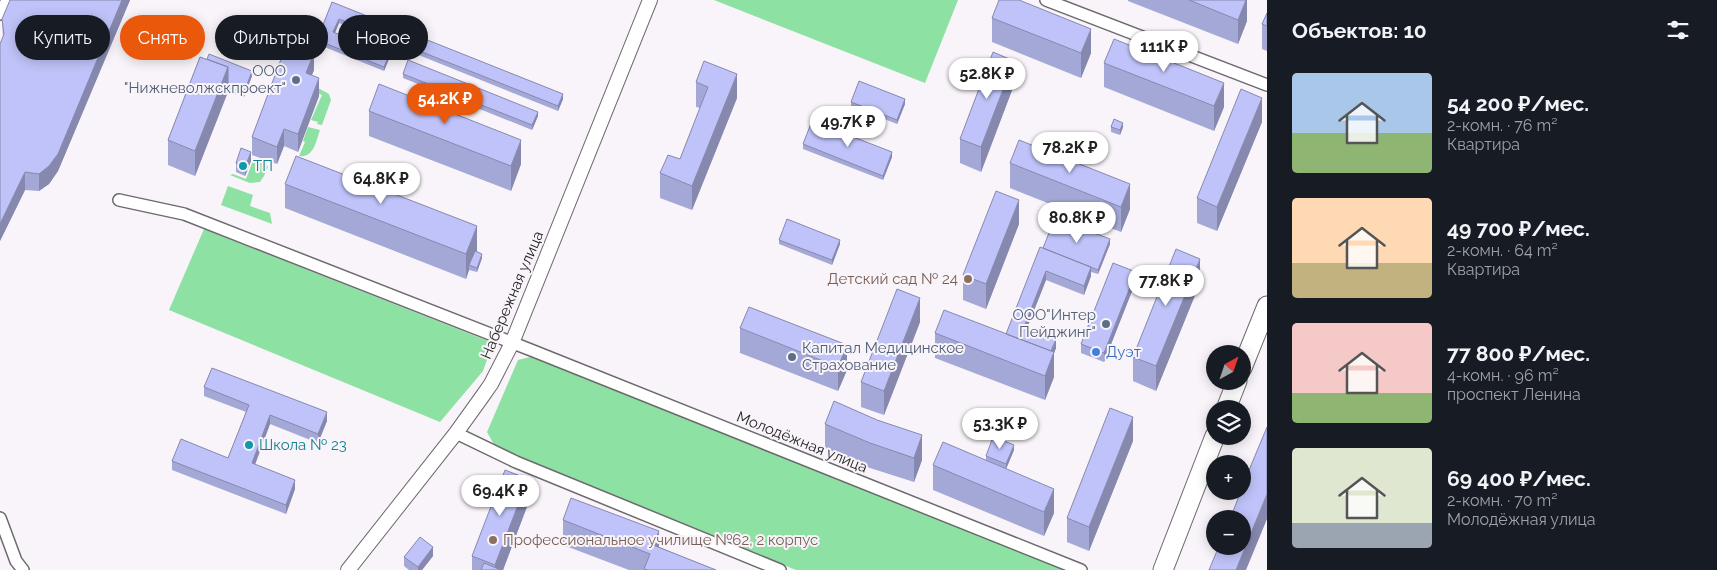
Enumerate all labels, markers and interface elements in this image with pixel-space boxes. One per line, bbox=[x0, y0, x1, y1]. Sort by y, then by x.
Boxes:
chip: Купить bbox=[15, 15, 110, 60]
chip: Снять bbox=[120, 15, 205, 60]
chip: Фильтры bbox=[215, 15, 328, 60]
chip: Новое bbox=[338, 15, 428, 60]
icon: filters bbox=[1664, 16, 1692, 44]
text: Объектов: 10 bbox=[1292, 18, 1427, 43]
pin: 111K ₽ bbox=[1123, 30, 1205, 73]
text: 111K ₽ bbox=[1140, 37, 1188, 56]
pin: 52.8K ₽ bbox=[941, 58, 1033, 100]
place label: ООО "Нижневолжскпроект" bbox=[124, 62, 286, 97]
text: 52.8K ₽ bbox=[960, 64, 1014, 83]
marker: ООО "Нижневолжскпроект" bbox=[290, 74, 302, 86]
pin: 54.2K ₽ bbox=[399, 82, 491, 125]
text: 54.2K ₽ bbox=[418, 89, 472, 108]
text: 54 200 ₽/мес. bbox=[1447, 91, 1589, 116]
icon: home bbox=[1332, 93, 1392, 153]
pin: 49.7K ₽ bbox=[802, 106, 894, 148]
text: 49.7K ₽ bbox=[821, 112, 875, 131]
text: 2-комн. · 76 m² bbox=[1447, 116, 1557, 135]
pin: 78.2K ₽ bbox=[1024, 132, 1116, 174]
text: Квартира bbox=[1447, 135, 1520, 154]
text: 78.2K ₽ bbox=[1043, 138, 1097, 157]
place label: ТП bbox=[253, 157, 273, 175]
marker: ТП bbox=[237, 160, 249, 172]
pin: 64.8K ₽ bbox=[335, 162, 427, 205]
text: 64.8K ₽ bbox=[353, 169, 409, 188]
pin: 80.8K ₽ bbox=[1031, 202, 1123, 244]
text: 80.8K ₽ bbox=[1049, 208, 1105, 227]
text: 49 700 ₽/мес. bbox=[1447, 216, 1590, 241]
icon: home bbox=[1332, 218, 1392, 278]
street label: Набережная улица bbox=[477, 228, 547, 362]
text: 2-комн. · 64 m² bbox=[1447, 241, 1558, 260]
text: Квартира bbox=[1447, 260, 1520, 279]
pin: 77.8K ₽ bbox=[1120, 264, 1212, 307]
place label: Детский сад № 24 bbox=[827, 270, 958, 288]
text: 77.8K ₽ bbox=[1139, 271, 1193, 290]
marker: Детский сад № 24 bbox=[962, 273, 974, 285]
place label: ООО"Интер Пейджинг" bbox=[1012, 306, 1096, 341]
marker: ООО"Интер Пейджинг" bbox=[1100, 318, 1112, 330]
place label: Капитал Медицинское Страхование bbox=[802, 339, 964, 374]
text: 77 800 ₽/мес. bbox=[1447, 341, 1590, 366]
place label: Дуэт bbox=[1106, 343, 1141, 361]
icon: home bbox=[1332, 343, 1392, 403]
north arrow bbox=[1206, 345, 1251, 390]
map controls bbox=[1206, 345, 1251, 555]
marker: Дуэт bbox=[1090, 346, 1102, 358]
marker: Капитал Медицинское Страхование bbox=[786, 351, 798, 363]
text: 4-комн. · 96 m² bbox=[1447, 366, 1559, 385]
text: проспект Ленина bbox=[1447, 385, 1581, 404]
button: layers bbox=[1206, 400, 1251, 445]
street label: Молодёжная улица bbox=[734, 408, 870, 476]
pin: 53.3K ₽ bbox=[954, 408, 1046, 450]
text: 53.3K ₽ bbox=[973, 414, 1027, 433]
place label: Школа № 23 bbox=[259, 436, 347, 454]
marker: Школа № 23 bbox=[243, 439, 255, 451]
button: + bbox=[1206, 455, 1251, 500]
text: 69 400 ₽/мес. bbox=[1447, 466, 1591, 491]
icon: home bbox=[1332, 468, 1392, 528]
pin: 69.4K ₽ bbox=[454, 474, 546, 517]
text: 69.4K ₽ bbox=[472, 481, 528, 500]
text: 2-комн. · 70 m² bbox=[1447, 491, 1558, 510]
button: − bbox=[1206, 510, 1251, 555]
text: Молодёжная улица bbox=[1447, 510, 1596, 529]
place label: Профессиональное училище №62, 2 корпус bbox=[503, 531, 818, 549]
marker: Профессиональное училище №62, 2 корпус bbox=[487, 534, 499, 546]

